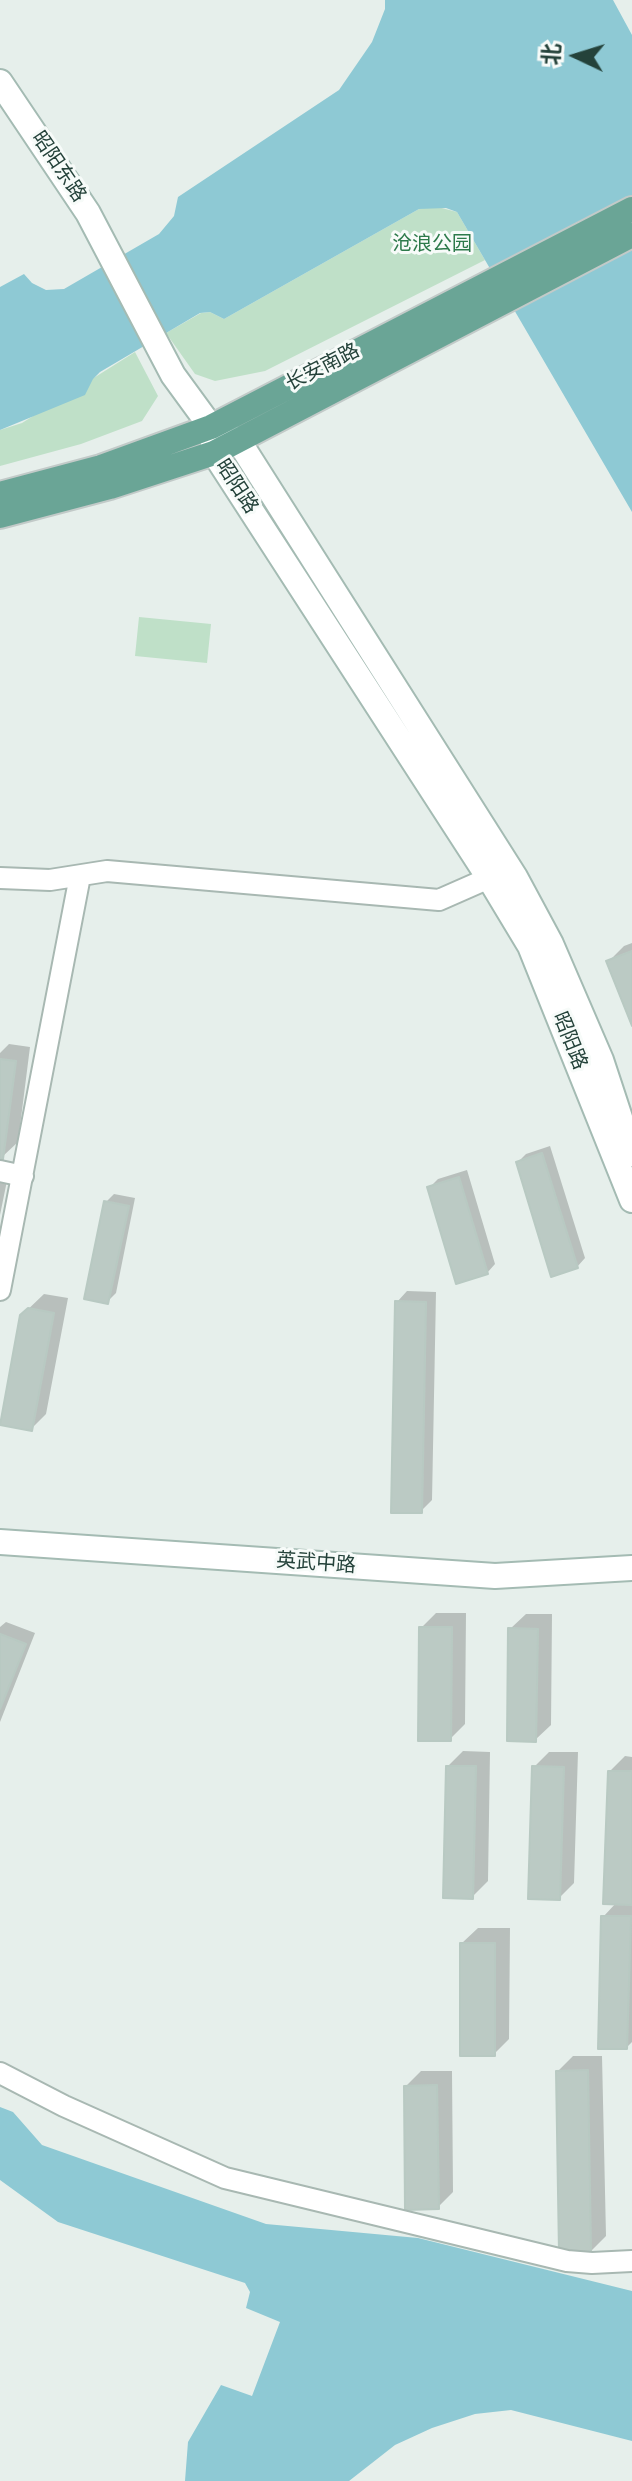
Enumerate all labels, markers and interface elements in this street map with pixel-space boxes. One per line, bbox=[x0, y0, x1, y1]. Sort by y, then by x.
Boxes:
north arrow bbox=[536, 16, 616, 96]
text: 北 bbox=[535, 42, 568, 66]
street label: 昭阳东路 bbox=[26, 127, 90, 207]
park label: 沧浪公园 bbox=[392, 233, 472, 257]
street label: 长安南路 bbox=[282, 339, 364, 397]
street label: 昭阳路 bbox=[210, 455, 262, 519]
street label: 昭阳路 bbox=[547, 1009, 591, 1073]
street label: 英武中路 bbox=[275, 1549, 357, 1579]

